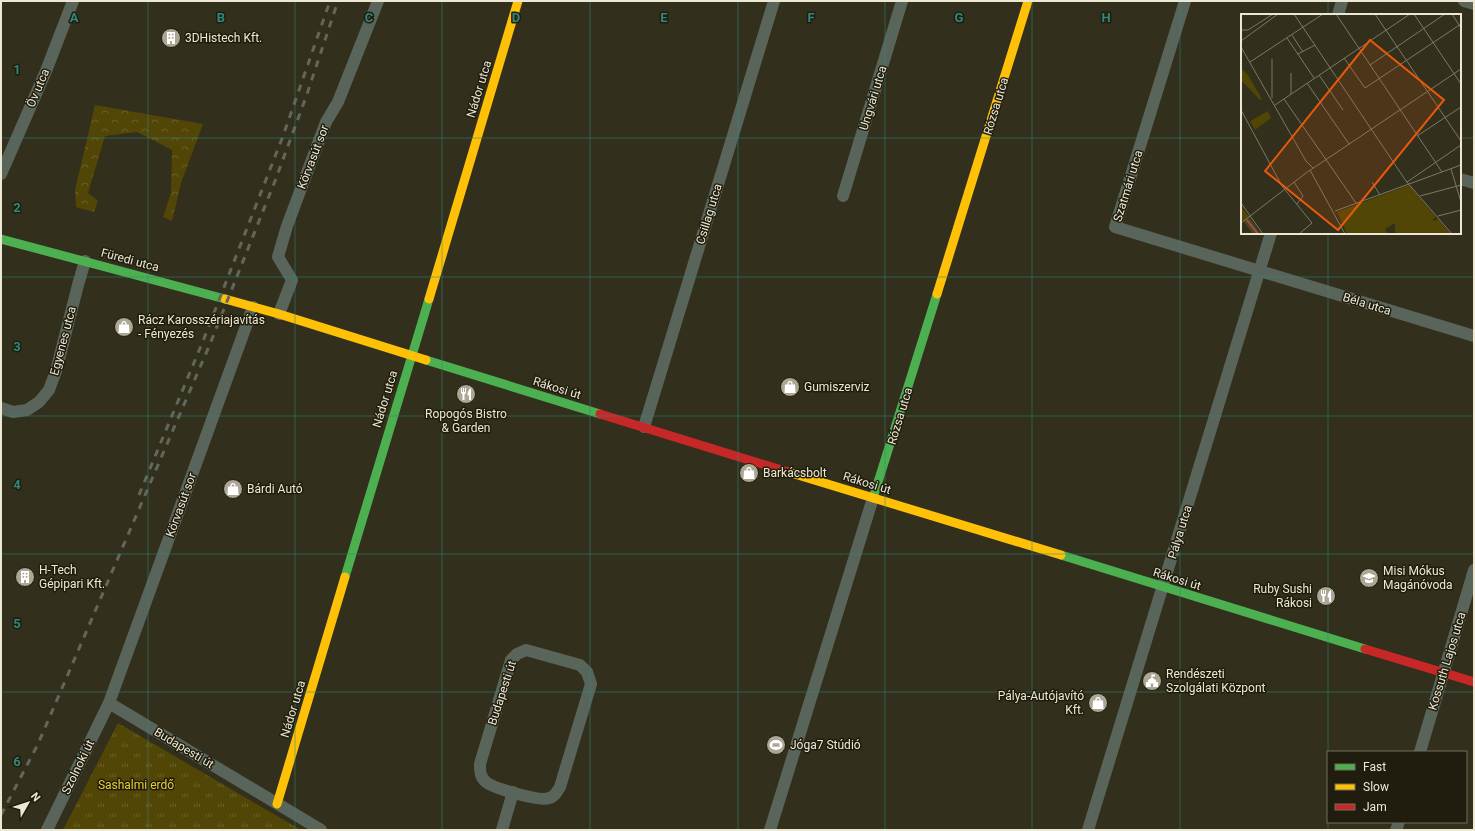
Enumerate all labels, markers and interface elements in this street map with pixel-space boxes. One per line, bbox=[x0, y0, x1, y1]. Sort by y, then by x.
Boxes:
text: A bbox=[70, 10, 79, 25]
text: B bbox=[217, 10, 225, 25]
text: C bbox=[365, 10, 374, 25]
text: D bbox=[512, 10, 520, 25]
text: E bbox=[660, 10, 668, 25]
text: F bbox=[807, 10, 815, 25]
text: G bbox=[955, 10, 964, 25]
text: H bbox=[1101, 10, 1111, 25]
inset map bbox=[1241, 14, 1461, 234]
building icon: 3DHistech Kft. bbox=[160, 27, 182, 49]
place label: 3DHistech Kft. bbox=[185, 31, 262, 45]
street label: Nádor utca bbox=[464, 59, 494, 119]
text: 1 bbox=[13, 62, 21, 77]
street label: Ungvári utca bbox=[857, 64, 889, 132]
street label: Öv utca bbox=[23, 66, 52, 109]
street label: Rózsa utca bbox=[981, 76, 1011, 136]
street label: Körvasút sor bbox=[294, 123, 332, 191]
street label: Szatmári utca bbox=[1111, 149, 1145, 223]
street label: Csillag utca bbox=[693, 182, 725, 246]
text: 2 bbox=[13, 200, 21, 215]
street label: Füredi utca bbox=[99, 246, 161, 274]
street label: Béla utca bbox=[1341, 290, 1393, 318]
street label: Egyenes utca bbox=[47, 305, 79, 377]
place label: Rácz Karosszériajavítás - Fényezés bbox=[138, 313, 265, 341]
shop icon: Rácz Karosszériajavítás - Fényezés bbox=[113, 316, 135, 338]
text: 3 bbox=[13, 339, 21, 354]
street label: Nádor utca bbox=[370, 369, 400, 429]
street label: Rákosi út bbox=[531, 374, 583, 402]
shop icon: Gumiszerviz bbox=[779, 376, 801, 398]
place label: Gumiszerviz bbox=[804, 380, 870, 394]
restaurant icon: Ropogós Bistro & Garden bbox=[455, 383, 477, 405]
street label: Rózsa utca bbox=[885, 386, 915, 446]
place label: Ropogós Bistro & Garden bbox=[425, 407, 507, 435]
shop icon: Barkácsbolt bbox=[738, 462, 760, 484]
place label: Barkácsbolt bbox=[763, 466, 827, 480]
street label: Rákosi út bbox=[841, 469, 893, 497]
street label: Körvasút sor bbox=[163, 471, 199, 539]
text: 4 bbox=[13, 477, 21, 492]
shop icon: Bárdi Autó bbox=[222, 478, 244, 500]
place label: Bárdi Autó bbox=[247, 482, 303, 496]
street label: Pálya utca bbox=[1165, 503, 1195, 561]
place label: H-Tech Gépipari Kft. bbox=[39, 563, 105, 591]
place label: Misi Mókus Magánóvoda bbox=[1383, 564, 1453, 592]
street label: Rákosi út bbox=[1151, 565, 1203, 593]
building icon: H-Tech Gépipari Kft. bbox=[14, 566, 36, 588]
school or university icon: Misi Mókus Magánóvoda bbox=[1358, 567, 1380, 589]
place label: Ruby Sushi Rákosi bbox=[1253, 582, 1312, 610]
restaurant icon: Ruby Sushi Rákosi bbox=[1315, 585, 1337, 607]
street label: Kossuth Lajos utca bbox=[1425, 610, 1469, 712]
text: 5 bbox=[13, 616, 21, 631]
street label: Budapesti út bbox=[485, 659, 519, 727]
place label: Rendészeti Szolgálati Központ bbox=[1166, 667, 1266, 695]
public building icon: Rendészeti Szolgálati Központ bbox=[1141, 670, 1163, 692]
street label: Nádor utca bbox=[278, 679, 308, 739]
place label: Pálya-Autójavító Kft. bbox=[998, 689, 1084, 717]
shop icon: Pálya-Autójavító Kft. bbox=[1087, 692, 1109, 714]
street label: Budapesti út bbox=[152, 725, 216, 771]
sports icon: Jóga7 Stúdió bbox=[765, 734, 787, 756]
street label: Szolnoki út bbox=[59, 737, 97, 796]
place label: Jóga7 Stúdió bbox=[790, 738, 861, 752]
legend bbox=[1327, 751, 1467, 823]
text: 6 bbox=[13, 754, 21, 769]
text: Fast bbox=[1363, 760, 1386, 774]
park label: Sashalmi erdő bbox=[98, 778, 174, 792]
text: Slow bbox=[1363, 780, 1389, 794]
north arrow bbox=[8, 783, 48, 823]
text: N bbox=[28, 790, 43, 804]
text: Jam bbox=[1363, 800, 1387, 814]

